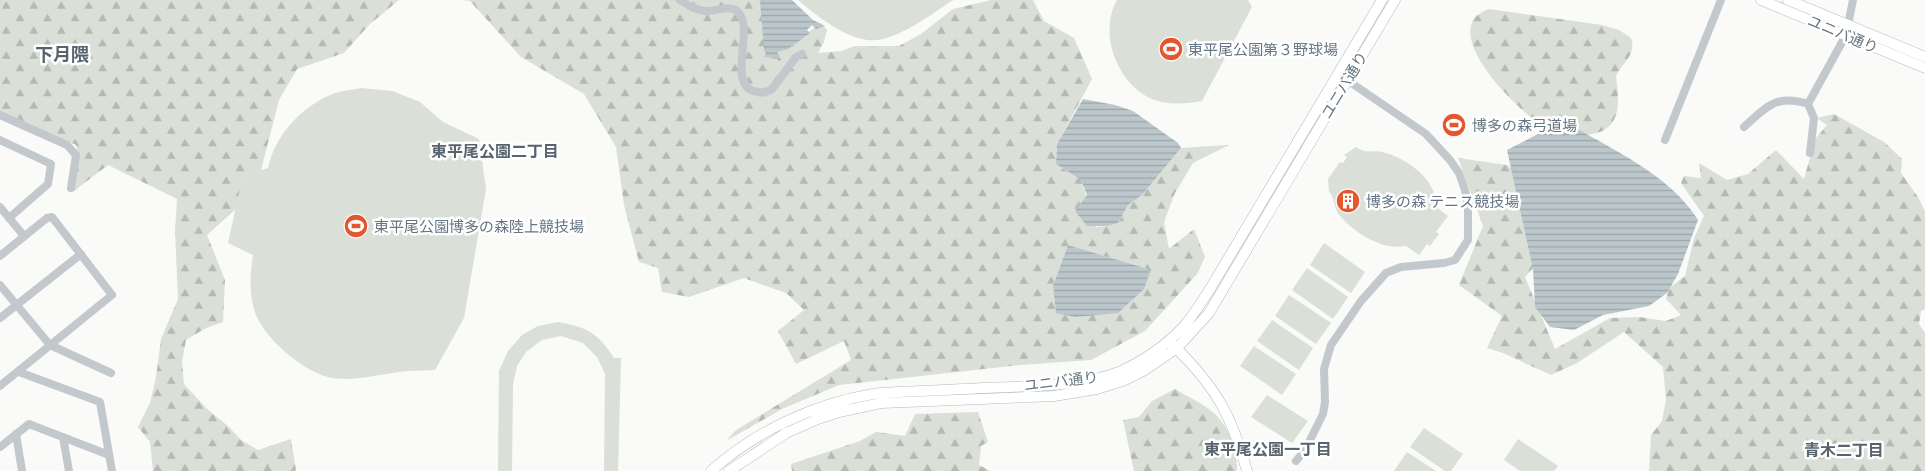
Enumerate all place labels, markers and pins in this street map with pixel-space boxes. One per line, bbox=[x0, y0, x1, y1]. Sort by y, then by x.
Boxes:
sports icon: 東平尾公園第３野球場 bbox=[1158, 36, 1184, 62]
place label: 東平尾公園第３野球場 bbox=[1188, 40, 1338, 59]
sports icon: 博多の森弓道場 bbox=[1441, 112, 1467, 138]
place label: 博多の森弓道場 bbox=[1472, 116, 1577, 135]
building icon: 博多の森 テニス競技場 bbox=[1335, 188, 1361, 214]
place label: 博多の森 テニス競技場 bbox=[1366, 192, 1519, 211]
sports icon: 東平尾公園博多の森陸上競技場 bbox=[343, 213, 369, 239]
place label: 東平尾公園博多の森陸上競技場 bbox=[374, 217, 584, 236]

